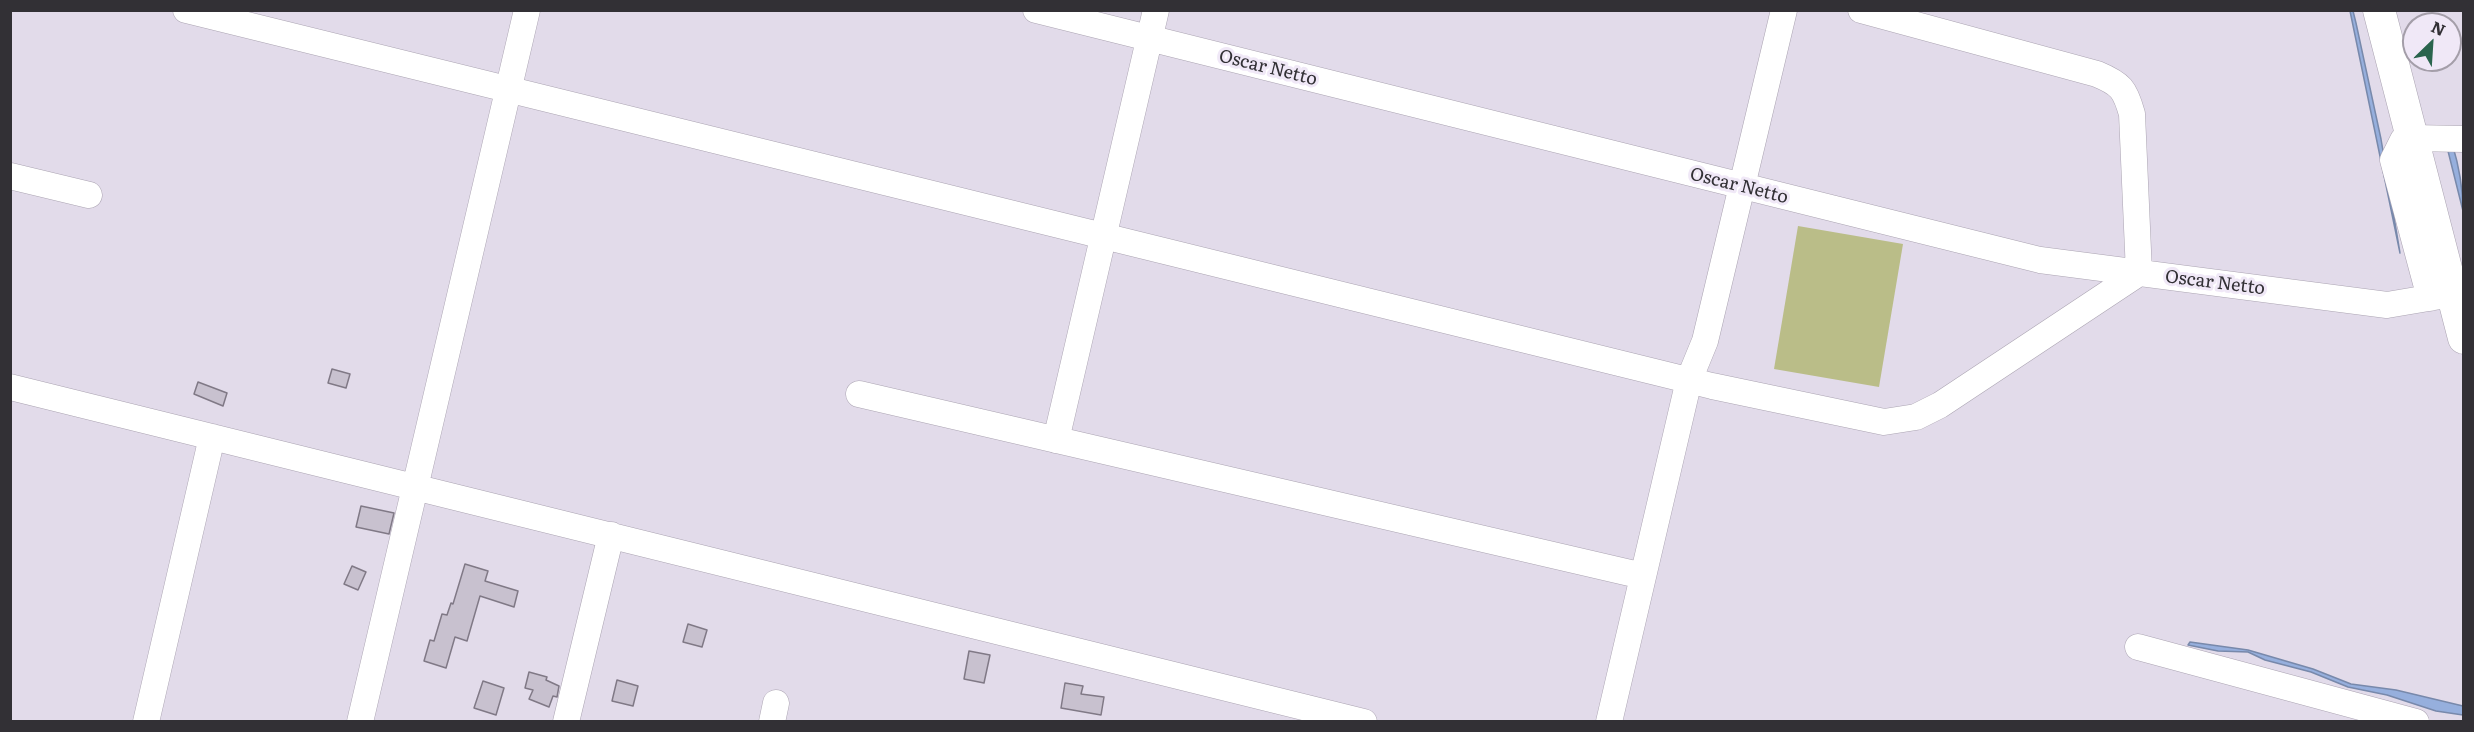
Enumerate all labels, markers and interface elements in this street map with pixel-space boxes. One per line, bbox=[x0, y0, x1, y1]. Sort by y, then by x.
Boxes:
north arrow bbox=[2402, 12, 2462, 72]
text: N bbox=[2428, 14, 2450, 41]
street label: Oscar Netto bbox=[1217, 45, 1319, 91]
street label: Oscar Netto bbox=[1688, 163, 1790, 209]
street label: Oscar Netto bbox=[2164, 266, 2266, 300]

